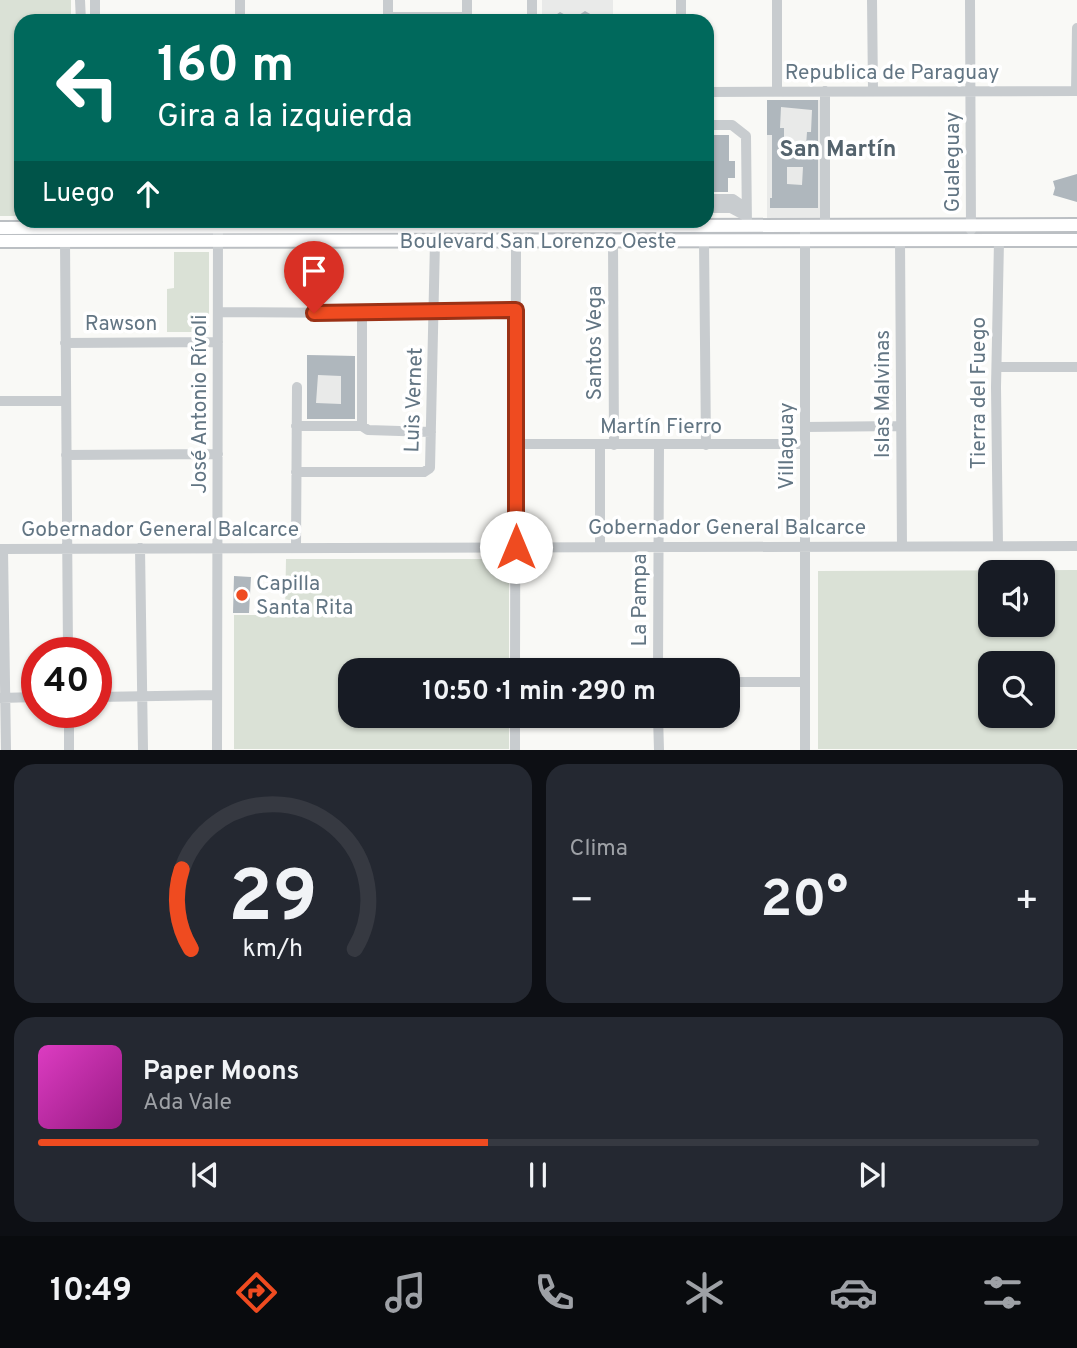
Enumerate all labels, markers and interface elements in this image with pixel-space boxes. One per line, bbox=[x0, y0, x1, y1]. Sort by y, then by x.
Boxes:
text: 160 m bbox=[157, 37, 294, 99]
icon: left bbox=[42, 42, 133, 133]
street label: Republica de Paraguay bbox=[785, 60, 999, 87]
text: Gira a la izquierda bbox=[157, 98, 413, 138]
street label: Gualeguay bbox=[940, 112, 967, 212]
district label: San Martín bbox=[780, 136, 896, 165]
icon: ahead bbox=[129, 175, 167, 213]
text: Luego bbox=[42, 178, 115, 211]
street label: Boulevard San Lorenzo Oeste bbox=[400, 229, 676, 256]
pin bbox=[284, 241, 344, 313]
icon: arrive bbox=[295, 252, 333, 290]
street label: Santos Vega bbox=[582, 286, 609, 400]
street label: Rawson bbox=[85, 311, 157, 338]
street label: José Antonio Rívoli bbox=[187, 314, 214, 494]
street label: Tierra del Fuego bbox=[966, 317, 993, 469]
street label: Islas Malvinas bbox=[870, 330, 897, 458]
street label: Luis Vernet bbox=[399, 347, 430, 453]
street label: Villaguay bbox=[774, 402, 801, 490]
street label: Martín Fierro bbox=[600, 414, 722, 441]
position arrow bbox=[479, 510, 553, 584]
street label: Gobernador General Balcarce bbox=[588, 515, 866, 542]
street label: Gobernador General Balcarce bbox=[21, 517, 299, 544]
street label: La Pampa bbox=[627, 553, 654, 647]
map controls bbox=[978, 560, 1055, 728]
button: sound bbox=[978, 560, 1055, 637]
place label: Capilla Santa Rita bbox=[256, 571, 353, 622]
marker: Capilla Santa Rita bbox=[234, 587, 250, 603]
speed limit sign: 40 bbox=[21, 637, 112, 728]
button: search bbox=[978, 651, 1055, 728]
text: 10:50 · 1 min · 290 m bbox=[422, 676, 656, 709]
text: Clima bbox=[570, 835, 628, 864]
text: 29 bbox=[228, 856, 317, 948]
text: 20° bbox=[760, 869, 848, 935]
text: − bbox=[570, 878, 594, 927]
text: + bbox=[1014, 878, 1039, 927]
text: km/h bbox=[242, 934, 303, 966]
text: Paper Moons bbox=[143, 1056, 299, 1089]
text: Ada Vale bbox=[143, 1089, 232, 1118]
icon: previous bbox=[186, 1156, 224, 1194]
icon: pause bbox=[519, 1156, 557, 1194]
icon: next bbox=[853, 1156, 891, 1194]
icon: directions bbox=[232, 1268, 281, 1317]
icon: music bbox=[381, 1268, 430, 1317]
icon: phone bbox=[530, 1268, 579, 1317]
icon: climate bbox=[680, 1268, 729, 1317]
icon: car bbox=[829, 1268, 878, 1317]
icon: filters bbox=[978, 1268, 1027, 1317]
text: 10:49 bbox=[50, 1272, 132, 1312]

